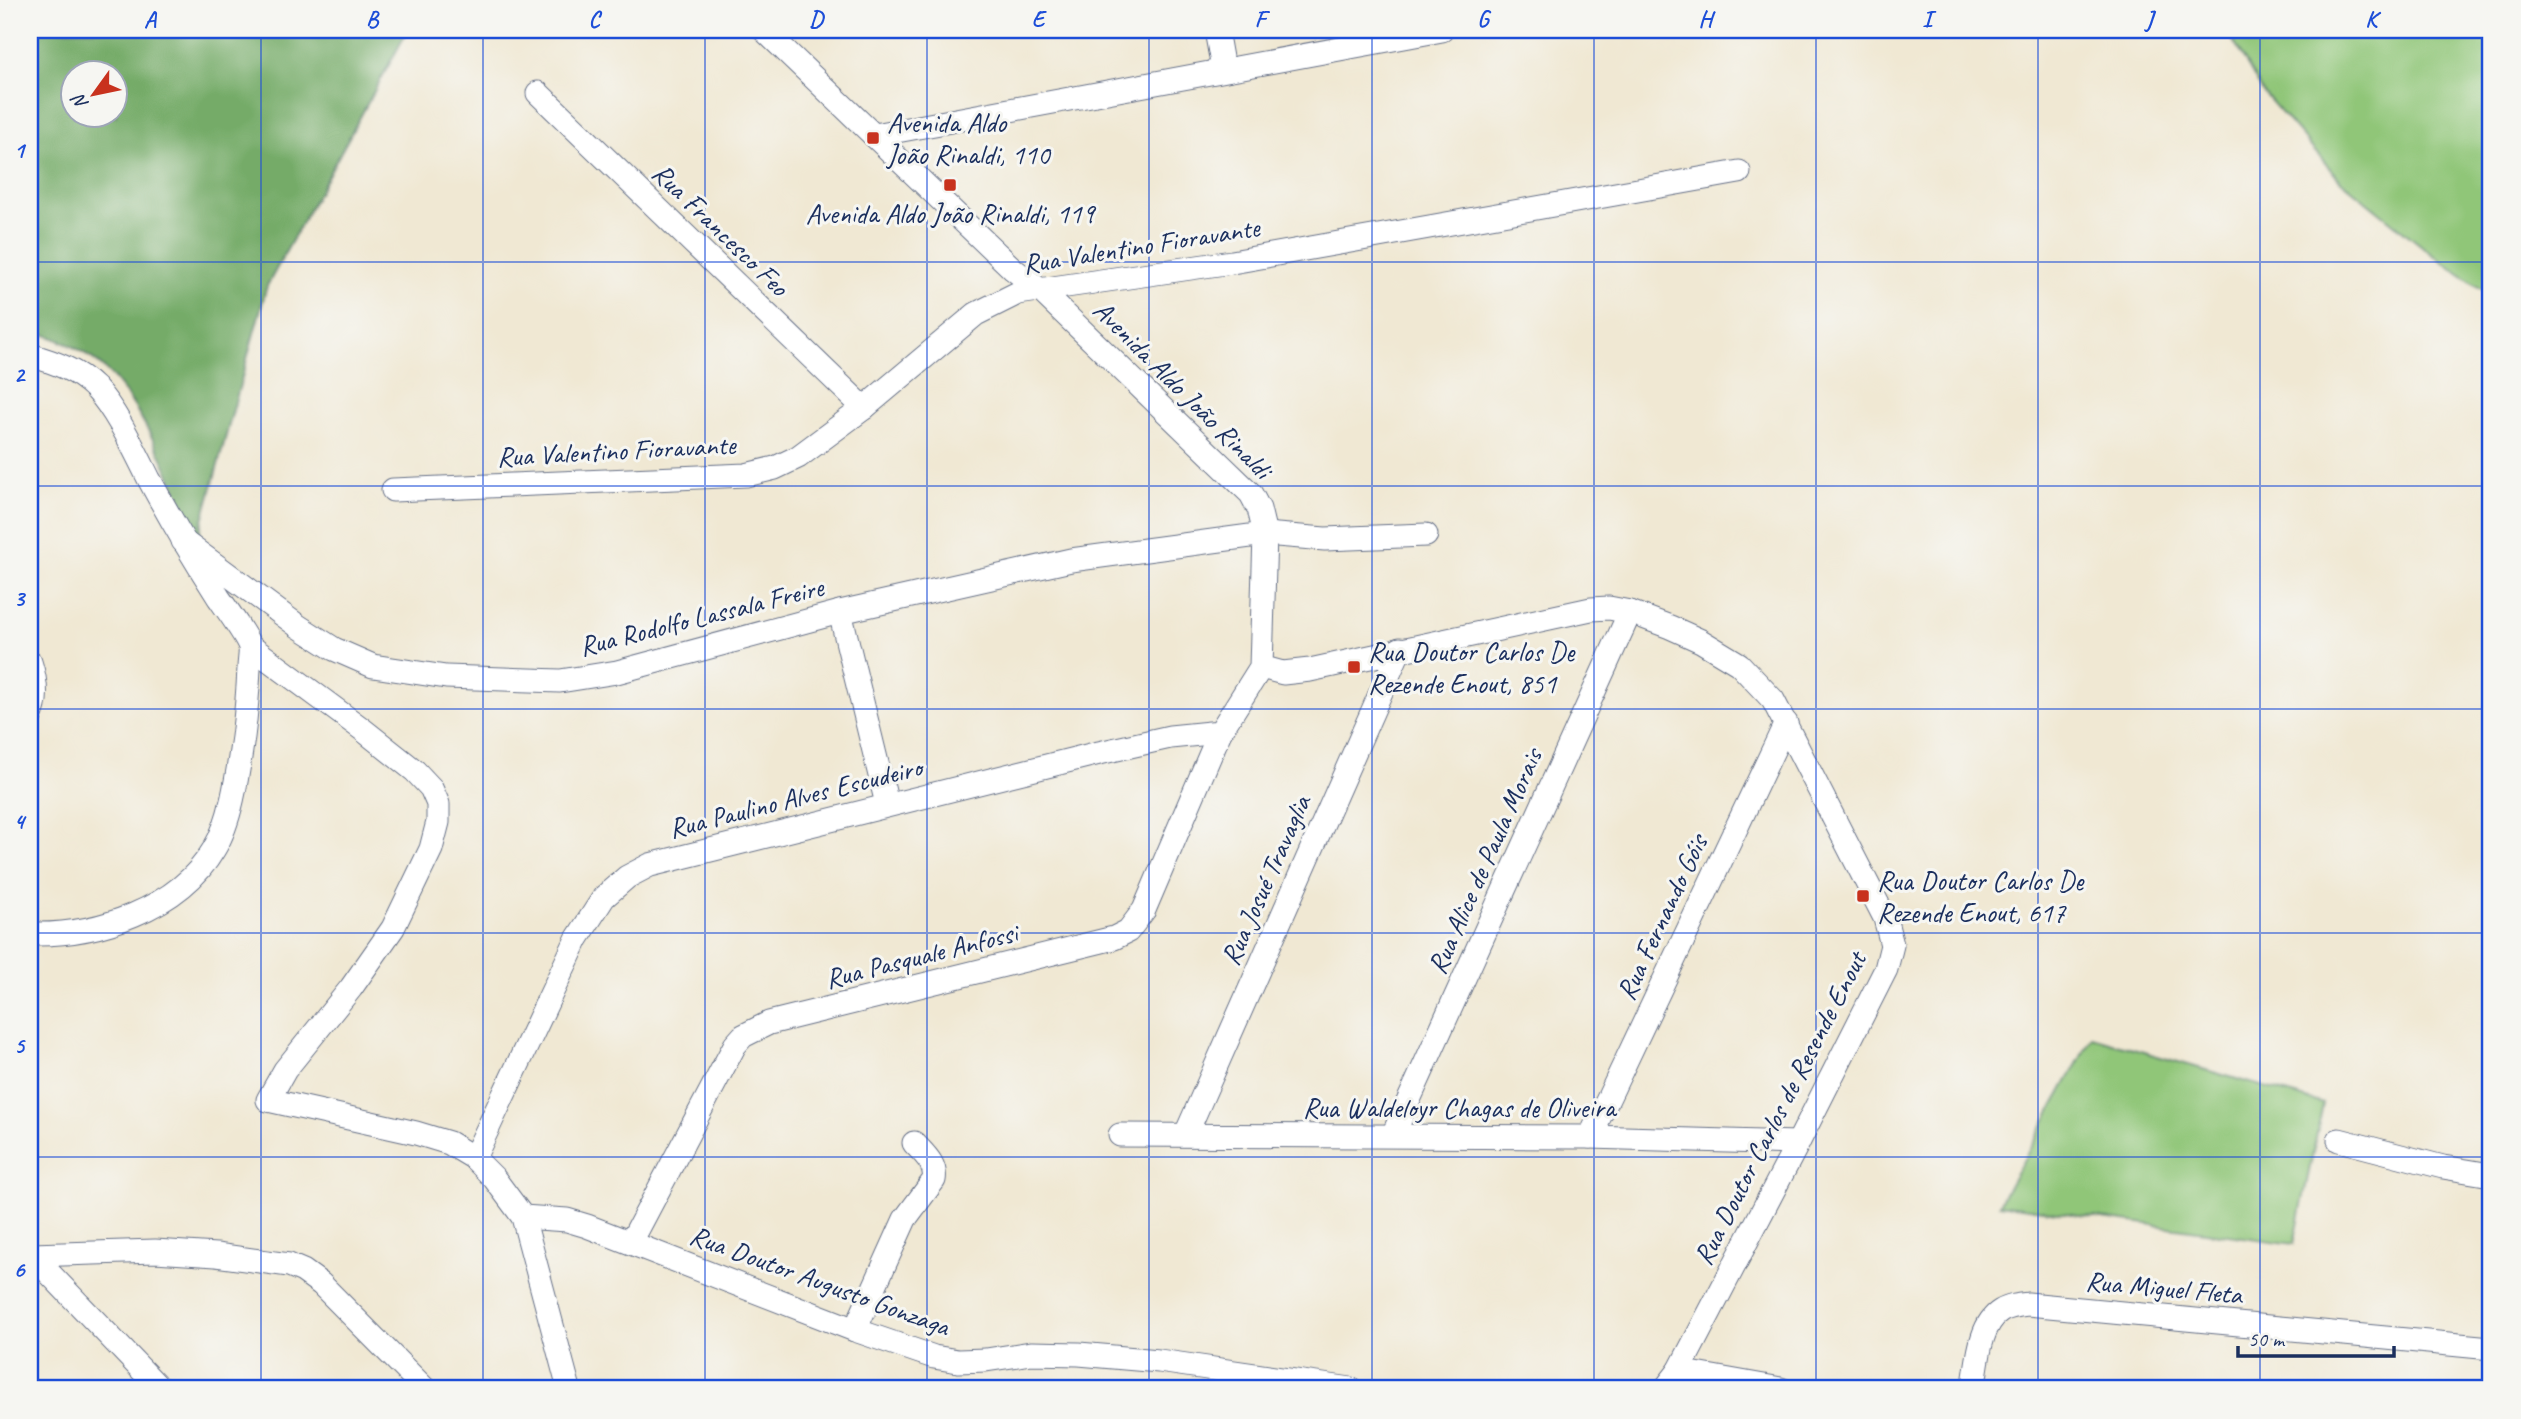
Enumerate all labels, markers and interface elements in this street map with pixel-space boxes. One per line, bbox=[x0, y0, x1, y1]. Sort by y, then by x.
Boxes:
text: A bbox=[144, 5, 158, 34]
text: B bbox=[366, 5, 380, 34]
text: C bbox=[589, 5, 603, 34]
text: D bbox=[809, 5, 825, 34]
text: E bbox=[1032, 5, 1048, 34]
text: F bbox=[1255, 5, 1271, 34]
text: G bbox=[1477, 5, 1492, 34]
text: H bbox=[1698, 5, 1716, 34]
text: I bbox=[1922, 5, 1937, 34]
text: J bbox=[2143, 5, 2156, 34]
text: K bbox=[2365, 5, 2381, 34]
north arrow bbox=[60, 60, 130, 130]
text: N bbox=[66, 89, 94, 114]
place label: Avenida Aldo João Rinaldi, 110 bbox=[885, 105, 1052, 172]
marker: Avenida Aldo João Rinaldi, 110 bbox=[865, 130, 881, 146]
text: 1 bbox=[14, 136, 27, 165]
street label: Rua Francesco Feo bbox=[645, 155, 798, 305]
marker: Avenida Aldo João Rinaldi, 119 bbox=[942, 177, 958, 193]
place label: Avenida Aldo João Rinaldi, 119 bbox=[806, 196, 1097, 231]
street label: Rua Valentino Fioravante bbox=[1020, 209, 1264, 281]
street label: Avenida Aldo João Rinaldi bbox=[1086, 293, 1282, 489]
text: 2 bbox=[14, 360, 27, 389]
street label: Rua Valentino Fioravante bbox=[496, 427, 738, 474]
street label: Rua Rodolfo Lassala Freire bbox=[575, 569, 829, 664]
text: 3 bbox=[14, 584, 27, 613]
place label: Rua Doutor Carlos De Rezende Enout, 851 bbox=[1368, 634, 1576, 701]
marker: Rua Doutor Carlos De Rezende Enout, 851 bbox=[1346, 659, 1362, 675]
street label: Rua Alice de Paula Morais bbox=[1419, 741, 1551, 979]
street label: Rua Paulino Alves Escudeiro bbox=[665, 748, 928, 846]
street label: Rua Josué Travaglia bbox=[1212, 788, 1319, 971]
text: 4 bbox=[14, 807, 27, 836]
street label: Rua Fernando Góis bbox=[1608, 827, 1716, 1005]
place label: Rua Doutor Carlos De Rezende Enout, 617 bbox=[1877, 863, 2085, 930]
marker: Rua Doutor Carlos De Rezende Enout, 617 bbox=[1855, 888, 1871, 904]
street label: Rua Pasquale Anfossi bbox=[821, 914, 1025, 996]
street label: Rua Doutor Carlos de Resende Enout bbox=[1685, 943, 1875, 1271]
text: 5 bbox=[14, 1031, 26, 1060]
street label: Rua Waldeloyr Chagas de Oliveira bbox=[1303, 1090, 1618, 1125]
street label: Rua Doutor Augusto Gonzaga bbox=[685, 1217, 956, 1344]
text: 6 bbox=[14, 1255, 27, 1284]
street label: Rua Miguel Fleta bbox=[2084, 1263, 2245, 1312]
scale bar bbox=[2238, 1314, 2393, 1358]
text: 50 m bbox=[2248, 1326, 2286, 1352]

